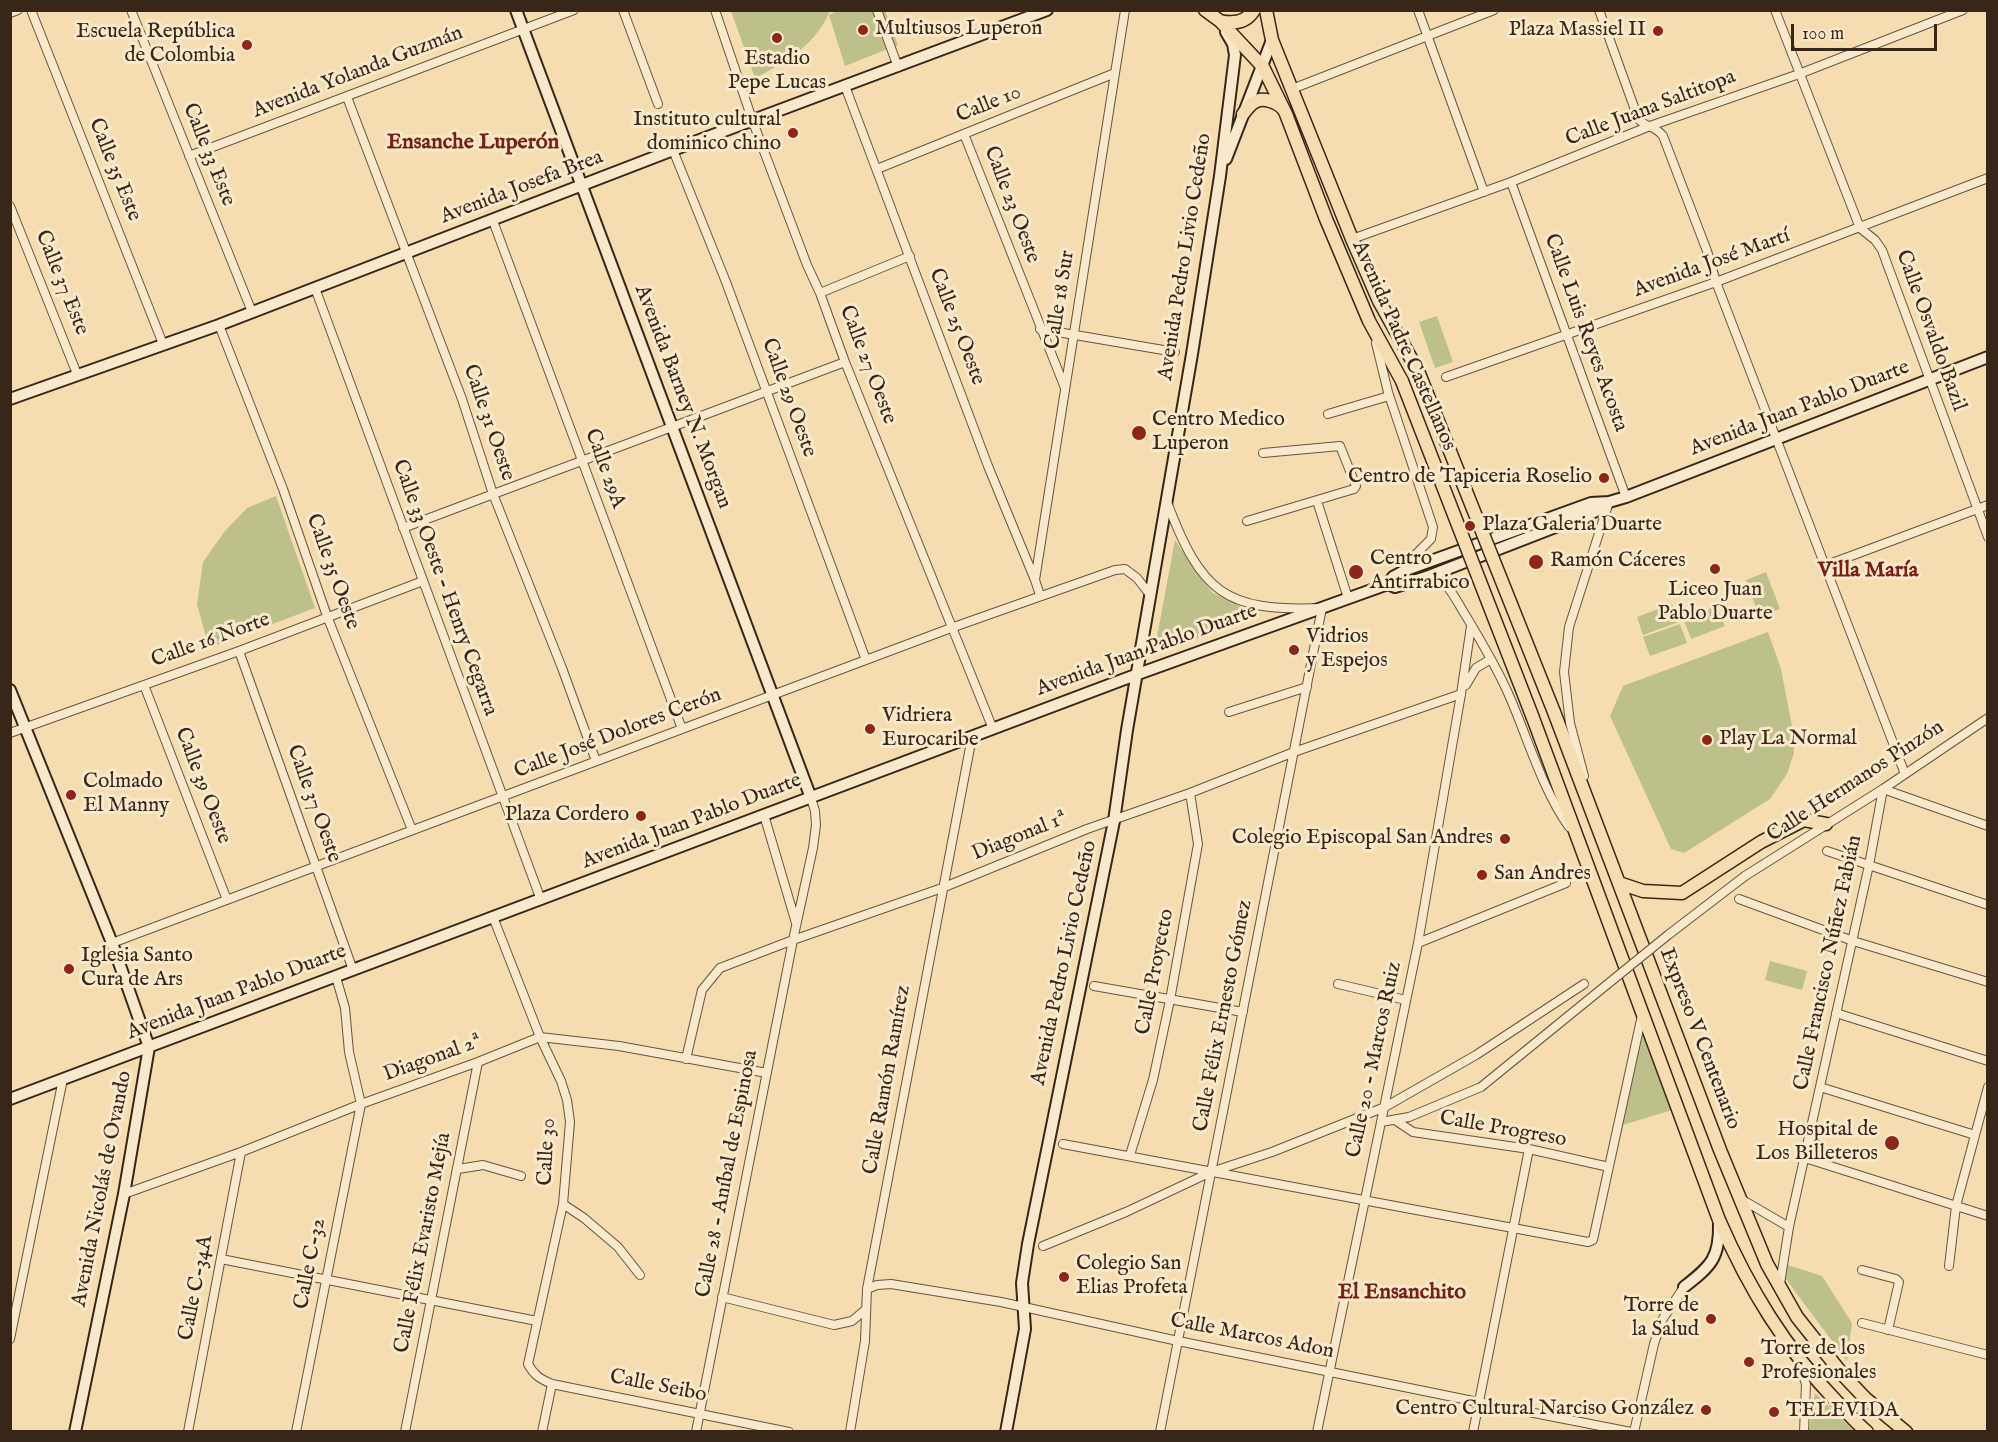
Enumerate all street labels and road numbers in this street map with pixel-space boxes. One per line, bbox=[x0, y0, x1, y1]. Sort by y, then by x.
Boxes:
street label: Avenida Yolanda Guzmán bbox=[249, 21, 467, 125]
street label: Calle Juana Saltitopa bbox=[1563, 65, 1739, 153]
street label: Calle 10 bbox=[953, 81, 1025, 129]
street label: Calle 33 Este bbox=[176, 100, 240, 210]
street label: Calle 35 Este bbox=[82, 115, 146, 225]
street label: Avenida Pedro Livio Cedeño bbox=[1154, 132, 1218, 382]
street label: Calle 23 Oeste bbox=[977, 143, 1045, 267]
street label: Avenida Josefa Brea bbox=[437, 145, 607, 231]
street label: Avenida José Martí bbox=[1630, 224, 1794, 304]
street label: Calle 37 Este bbox=[29, 227, 93, 339]
street label: Calle Luis Reyes Acosta bbox=[1538, 231, 1632, 435]
street label: Avenida Padre Castellanos bbox=[1345, 237, 1461, 455]
street label: Calle Osvaldo Bazil bbox=[1889, 247, 1971, 415]
street label: Calle 18 Sur bbox=[1041, 249, 1081, 351]
street label: Calle 25 Oeste bbox=[922, 265, 990, 389]
street label: Avenida Barney N. Morgan bbox=[628, 282, 736, 512]
street label: Calle 27 Oeste bbox=[833, 302, 901, 428]
street label: Calle 29 Oeste bbox=[755, 335, 821, 461]
street label: Avenida Juan Pablo Duarte bbox=[1687, 355, 1913, 463]
street label: Calle 31 Oeste bbox=[456, 362, 520, 484]
street label: Calle 29A bbox=[578, 426, 630, 512]
street label: Calle 33 Oeste - Henry Cegarra bbox=[386, 456, 502, 720]
street label: Calle 35 Oeste bbox=[299, 511, 365, 633]
street label: Avenida Juan Pablo Duarte bbox=[1033, 599, 1261, 703]
street label: Calle 16 Norte bbox=[148, 608, 274, 674]
street label: Calle José Dolores Cerón bbox=[511, 683, 725, 785]
street label: Calle Hermanos Pinzón bbox=[1763, 715, 1949, 849]
street label: Calle 39 Oeste bbox=[168, 724, 236, 848]
street label: Calle 37 Oeste bbox=[280, 742, 346, 866]
street label: Avenida Juan Pablo Duarte bbox=[579, 768, 805, 876]
street label: Diagonal 1ª bbox=[969, 806, 1071, 868]
street label: Calle Francisco Núñez Fabián bbox=[1790, 833, 1868, 1093]
street label: Avenida Pedro Livio Cedeño bbox=[1027, 838, 1103, 1088]
street label: Calle Félix Ernesto Gómez bbox=[1189, 898, 1259, 1134]
street label: Calle Proyecto bbox=[1131, 907, 1181, 1037]
street label: Avenida Juan Pablo Duarte bbox=[124, 939, 350, 1047]
street label: Expreso V Centenario bbox=[1653, 945, 1745, 1133]
street label: Calle 20 - Marcos Ruiz bbox=[1342, 960, 1408, 1160]
street label: Calle Ramón Ramírez bbox=[859, 983, 917, 1177]
street label: Diagonal 2ª bbox=[380, 1030, 486, 1088]
street label: Calle 28 - Aníbal de Espinosa bbox=[692, 1048, 764, 1300]
street label: Avenida Nicolás de Ovando bbox=[68, 1069, 138, 1309]
street label: Calle Progreso bbox=[1438, 1106, 1568, 1154]
street label: Calle 30 bbox=[534, 1117, 562, 1187]
street label: Calle Félix Evaristo Mejía bbox=[390, 1131, 458, 1355]
street label: Calle C-32 bbox=[290, 1216, 332, 1312]
street label: Calle C-34A bbox=[174, 1233, 220, 1343]
street label: Calle Marcos Adon bbox=[1168, 1309, 1336, 1365]
street label: Calle Seibo bbox=[607, 1365, 709, 1409]

